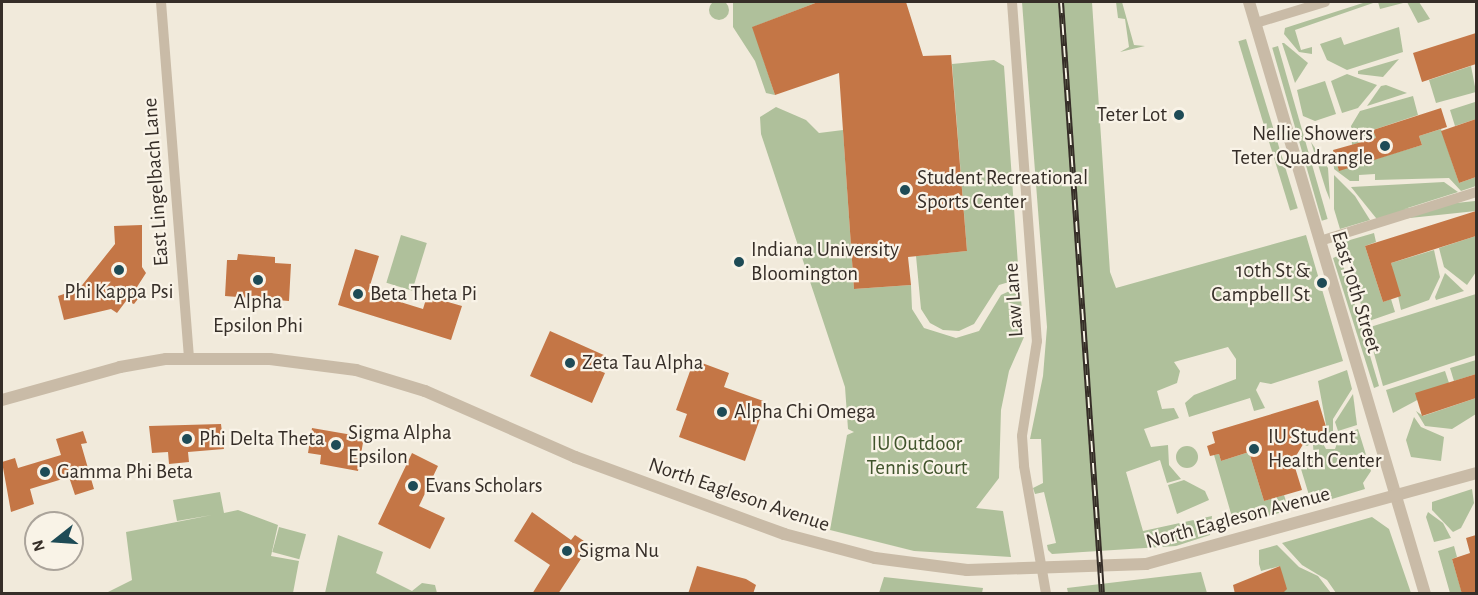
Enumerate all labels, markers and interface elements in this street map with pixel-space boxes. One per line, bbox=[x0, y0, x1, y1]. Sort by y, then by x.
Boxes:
street label: East Lingelbach Lane bbox=[138, 97, 174, 267]
place label: Teter Lot bbox=[1097, 102, 1167, 128]
marker: Teter Lot bbox=[1172, 108, 1186, 122]
place label: Nellie Showers Teter Quadrangle bbox=[1231, 121, 1373, 171]
marker: Nellie Showers Teter Quadrangle bbox=[1378, 139, 1392, 153]
place label: Student Recreational Sports Center bbox=[917, 165, 1088, 215]
marker: Student Recreational Sports Center bbox=[898, 183, 912, 197]
street label: East 10th Street bbox=[1326, 228, 1386, 356]
place label: Indiana University Bloomington bbox=[751, 237, 899, 287]
marker: Indiana University Bloomington bbox=[732, 255, 746, 269]
place label: 10th St & Campbell St bbox=[1211, 258, 1310, 308]
street label: Law Lane bbox=[999, 262, 1029, 338]
marker: Phi Kappa Psi bbox=[112, 263, 126, 277]
marker: Alpha Epsilon Phi bbox=[251, 273, 265, 287]
marker: 10th St & Campbell St bbox=[1315, 276, 1329, 290]
place label: Phi Kappa Psi bbox=[64, 279, 174, 305]
place label: Beta Theta Pi bbox=[370, 281, 477, 307]
marker: Beta Theta Pi bbox=[351, 287, 365, 301]
place label: Alpha Epsilon Phi bbox=[213, 289, 303, 339]
place label: Zeta Tau Alpha bbox=[582, 350, 703, 376]
marker: Zeta Tau Alpha bbox=[563, 356, 577, 370]
place label: Alpha Chi Omega bbox=[734, 399, 876, 425]
marker: Alpha Chi Omega bbox=[715, 405, 729, 419]
place label: Sigma Alpha Epsilon bbox=[348, 420, 452, 470]
place label: IU Student Health Center bbox=[1268, 424, 1381, 474]
place label: Phi Delta Theta bbox=[199, 426, 325, 452]
park label: IU Outdoor Tennis Court bbox=[866, 431, 968, 481]
marker: Phi Delta Theta bbox=[180, 432, 194, 446]
marker: Sigma Alpha Epsilon bbox=[329, 438, 343, 452]
marker: IU Student Health Center bbox=[1245, 440, 1263, 458]
street label: North Eagleson Avenue bbox=[645, 452, 833, 538]
place label: Gamma Phi Beta bbox=[57, 459, 193, 485]
marker: Gamma Phi Beta bbox=[38, 465, 52, 479]
place label: Evans Scholars bbox=[425, 473, 543, 499]
marker: Evans Scholars bbox=[406, 479, 420, 493]
street label: North Eagleson Avenue bbox=[1143, 481, 1333, 555]
north arrow bbox=[24, 511, 84, 571]
text: N bbox=[29, 538, 48, 553]
place label: Sigma Nu bbox=[579, 538, 659, 564]
marker: Sigma Nu bbox=[560, 544, 574, 558]

